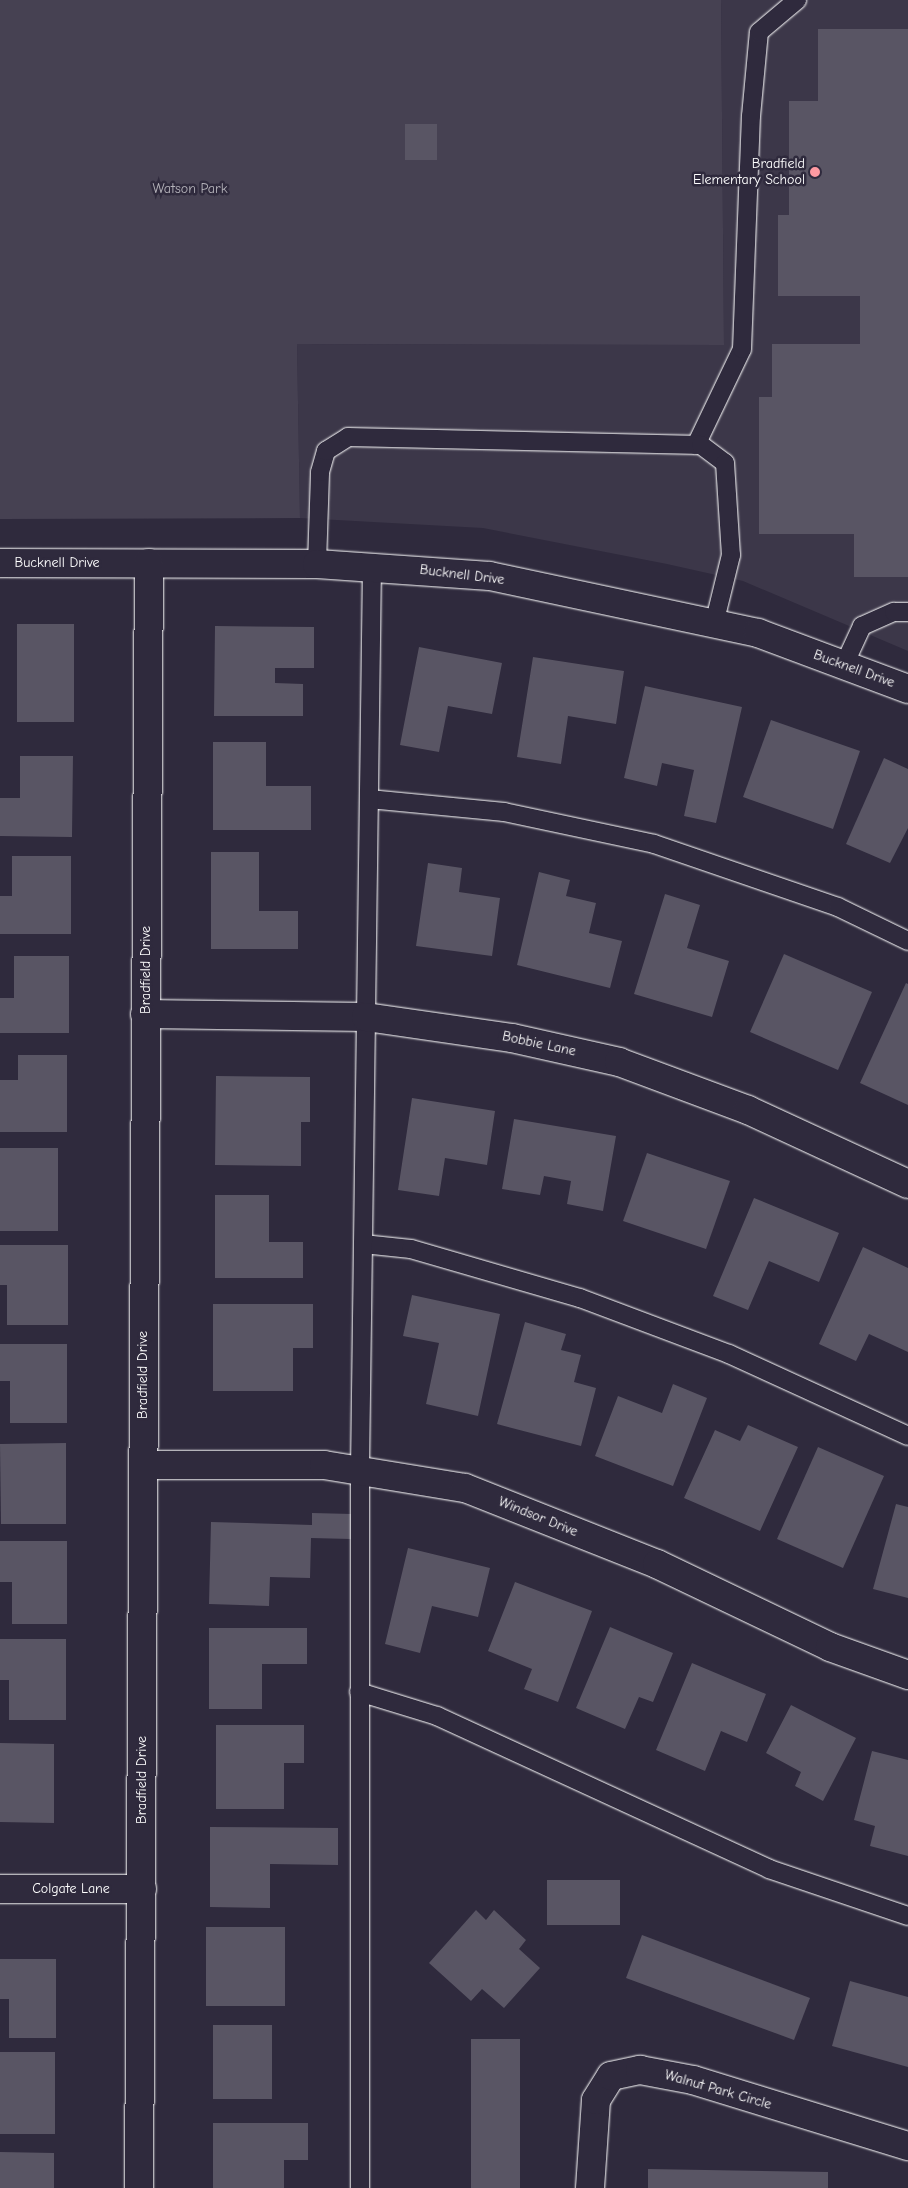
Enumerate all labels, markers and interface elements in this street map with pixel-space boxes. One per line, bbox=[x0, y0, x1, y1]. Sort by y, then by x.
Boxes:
place label: Bradfield Elementary School bbox=[693, 156, 805, 188]
marker: Bradfield Elementary School bbox=[809, 166, 821, 178]
park label: Watson Park bbox=[153, 181, 227, 197]
street label: Bucknell Drive bbox=[14, 555, 100, 571]
street label: Bucknell Drive bbox=[419, 561, 505, 589]
street label: Bucknell Drive bbox=[811, 647, 897, 691]
street label: Bradfield Drive bbox=[138, 926, 154, 1014]
street label: Bobbie Lane bbox=[501, 1028, 577, 1060]
street label: Bradfield Drive bbox=[135, 1331, 151, 1419]
street label: Windsor Drive bbox=[496, 1493, 580, 1541]
street label: Bradfield Drive bbox=[134, 1736, 150, 1824]
street label: Colgate Lane bbox=[32, 1881, 110, 1897]
street label: Walnut Park Circle bbox=[663, 2067, 773, 2113]

